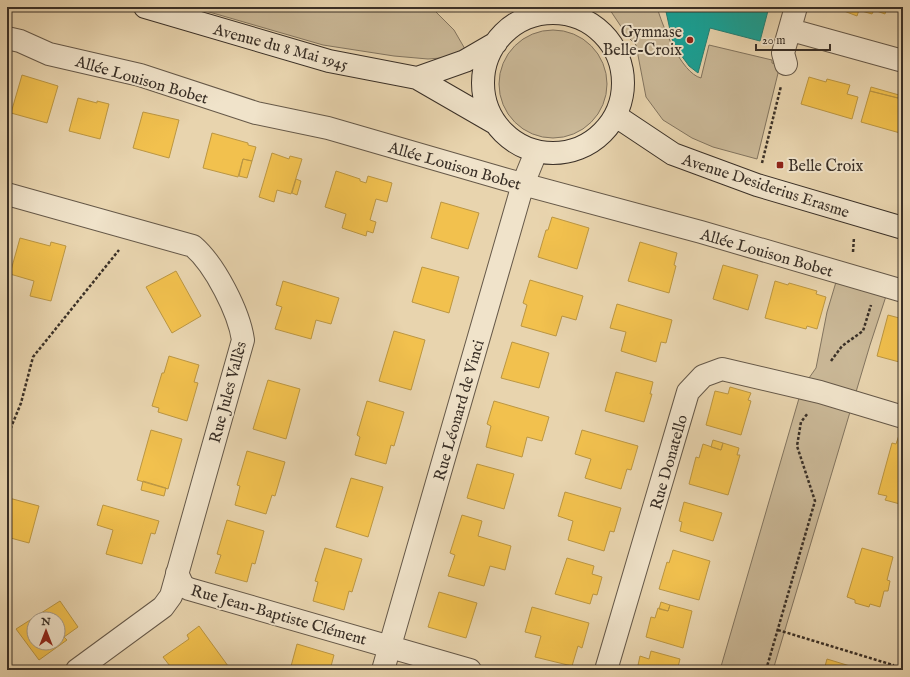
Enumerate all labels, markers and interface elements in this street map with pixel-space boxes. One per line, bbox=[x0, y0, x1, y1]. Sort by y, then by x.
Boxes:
street label: Avenue du 8 Mai 1945 bbox=[210, 20, 350, 76]
place label: Gymnase Belle-Croix bbox=[603, 23, 682, 61]
scale bar bbox=[756, 26, 830, 52]
text: 20 m bbox=[762, 33, 785, 48]
marker: Gymnase Belle-Croix bbox=[685, 35, 695, 45]
street label: Allée Louison Bobet bbox=[72, 52, 211, 110]
street label: Allée Louison Bobet bbox=[385, 138, 524, 196]
street label: Avenue Desiderius Erasme bbox=[678, 150, 852, 223]
place label: Belle Croix bbox=[788, 157, 864, 177]
marker: Belle Croix bbox=[775, 160, 785, 170]
street label: Allée Louison Bobet bbox=[697, 225, 836, 283]
street label: Rue Léonard de Vinci bbox=[430, 338, 490, 483]
street label: Rue Jules Vallès bbox=[206, 339, 252, 446]
street label: Rue Donatello bbox=[647, 412, 693, 513]
street label: Rue Jean-Baptiste Clément bbox=[188, 581, 369, 651]
north arrow bbox=[26, 611, 66, 651]
text: N bbox=[40, 615, 51, 629]

